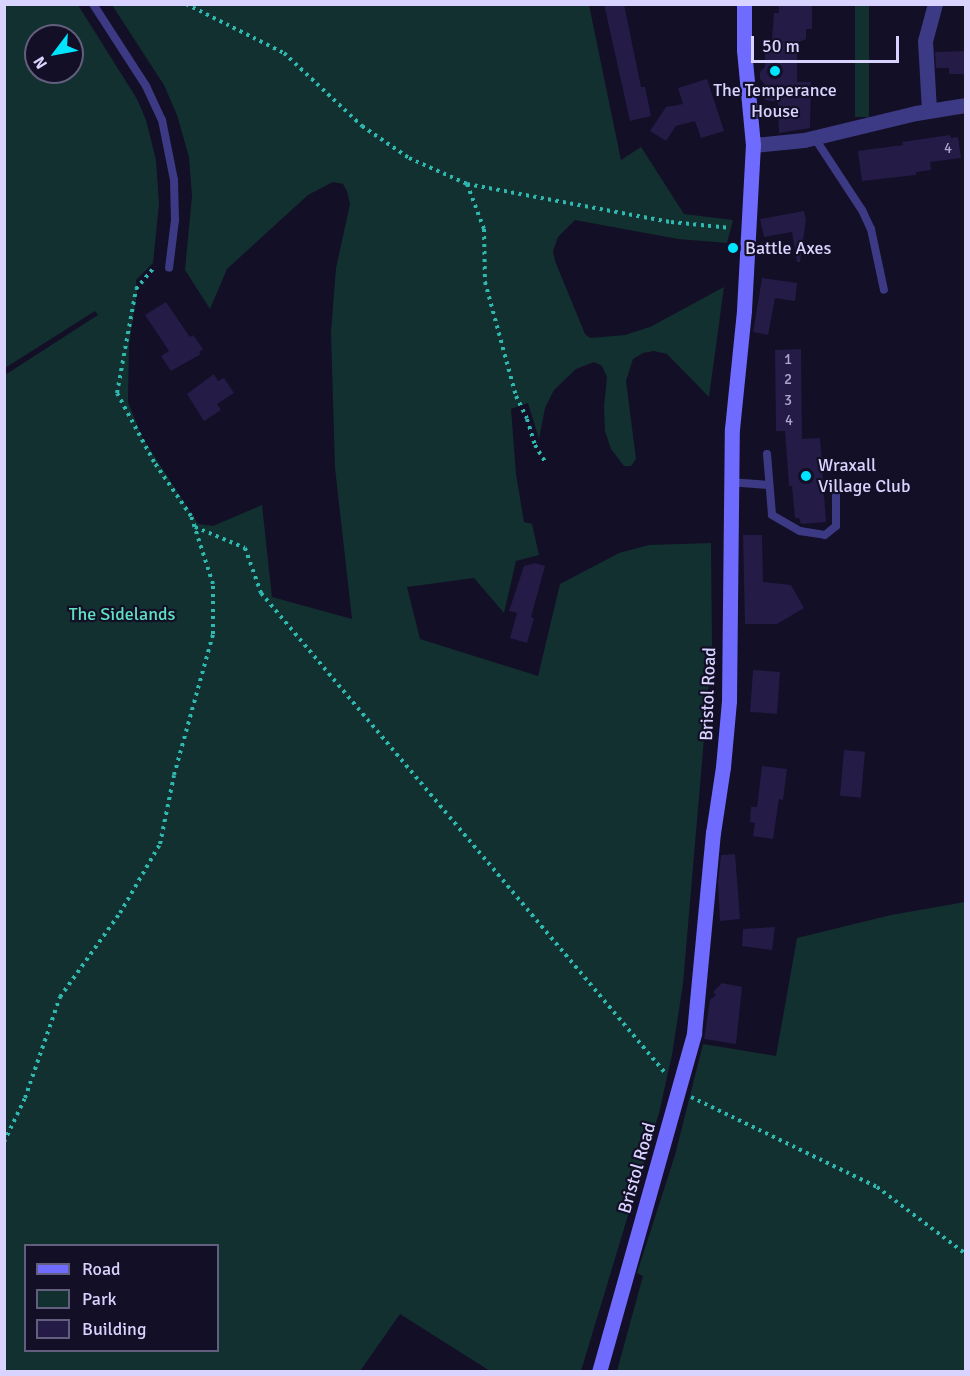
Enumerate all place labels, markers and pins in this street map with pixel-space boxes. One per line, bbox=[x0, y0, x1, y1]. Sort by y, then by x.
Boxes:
marker: The Temperance House bbox=[768, 64, 782, 78]
place label: The Temperance House bbox=[713, 80, 837, 122]
place label: Battle Axes bbox=[745, 237, 831, 259]
marker: Battle Axes bbox=[726, 241, 740, 255]
place label: Wraxall Village Club bbox=[818, 455, 910, 498]
marker: Wraxall Village Club bbox=[799, 469, 813, 483]

